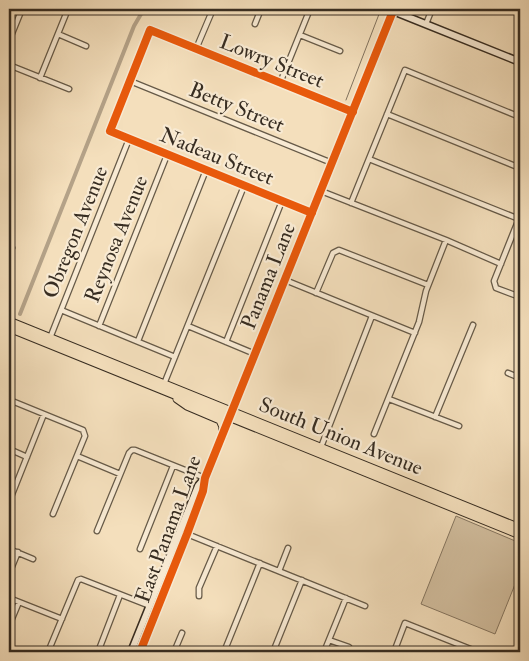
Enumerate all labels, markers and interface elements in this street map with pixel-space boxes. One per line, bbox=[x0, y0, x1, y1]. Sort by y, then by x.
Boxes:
street label: Lowry Street bbox=[216, 28, 328, 95]
street label: Betty Street bbox=[185, 76, 289, 139]
street label: Nadeau Street bbox=[156, 121, 278, 192]
street label: Obregon Avenue bbox=[37, 162, 114, 302]
street label: Reynosa Avenue bbox=[79, 171, 154, 307]
street label: Panama Lane bbox=[235, 219, 302, 333]
street label: South Union Avenue bbox=[255, 391, 427, 482]
street label: East Panama Lane bbox=[129, 452, 208, 607]

